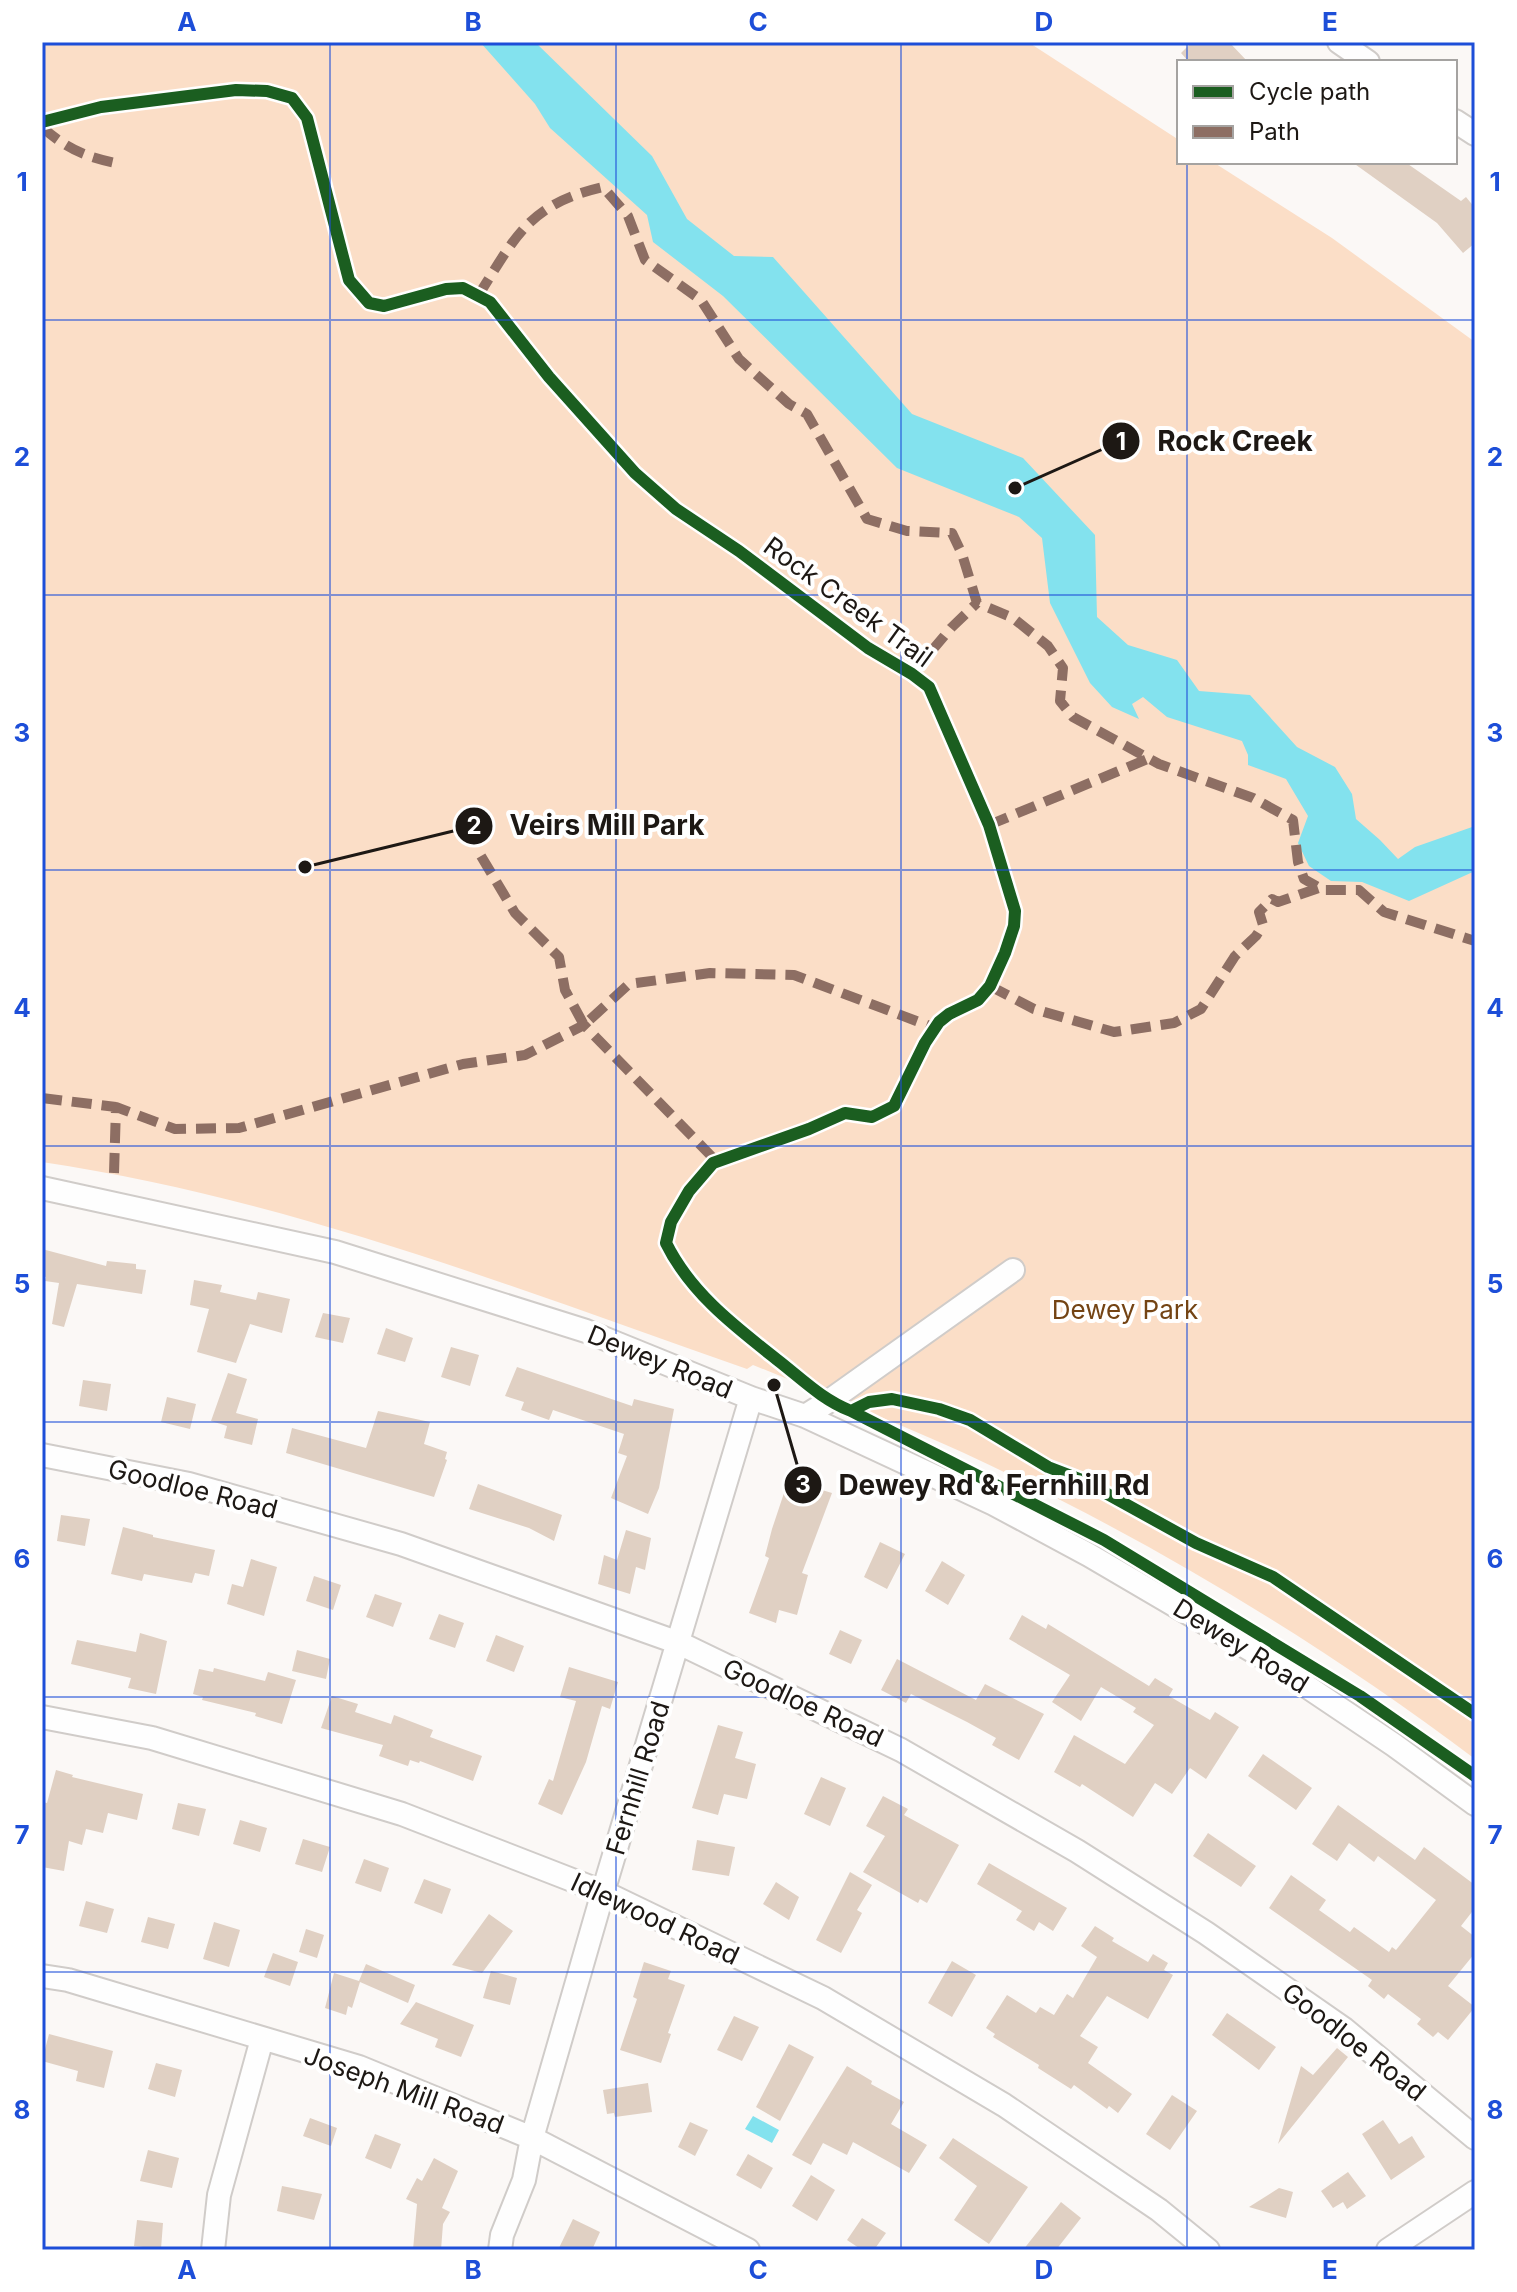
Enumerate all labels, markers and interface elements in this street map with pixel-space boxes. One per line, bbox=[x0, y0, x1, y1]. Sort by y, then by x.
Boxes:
text: A bbox=[177, 6, 197, 37]
text: B bbox=[464, 6, 482, 37]
text: C bbox=[748, 6, 768, 37]
text: D bbox=[1035, 6, 1053, 37]
text: E bbox=[1322, 6, 1338, 37]
legend bbox=[1177, 60, 1457, 164]
text: Cycle path bbox=[1249, 77, 1370, 106]
text: Path bbox=[1249, 117, 1300, 146]
text: 1 bbox=[16, 166, 28, 197]
text: 1 bbox=[1489, 166, 1501, 197]
callout: Rock Creek bbox=[1101, 415, 1328, 467]
text: Rock Creek bbox=[1157, 424, 1314, 458]
text: 1 bbox=[1116, 427, 1126, 456]
text: 2 bbox=[14, 441, 30, 472]
text: 2 bbox=[1487, 441, 1503, 472]
street label: Rock Creek Trail bbox=[758, 530, 939, 673]
text: 3 bbox=[14, 717, 30, 748]
text: 3 bbox=[1487, 717, 1503, 748]
callout: Veirs Mill Park bbox=[454, 800, 721, 852]
text: Veirs Mill Park bbox=[510, 808, 705, 842]
text: 2 bbox=[466, 811, 482, 840]
text: 4 bbox=[13, 992, 31, 1023]
text: 4 bbox=[1486, 992, 1504, 1023]
text: 5 bbox=[14, 1268, 30, 1299]
text: 5 bbox=[1487, 1268, 1503, 1299]
park label: Dewey Park bbox=[1052, 1294, 1198, 1325]
street label: Dewey Road bbox=[583, 1318, 737, 1405]
street label: Goodloe Road bbox=[105, 1452, 281, 1525]
callout: Dewey Rd & Fernhill Rd bbox=[783, 1459, 1166, 1511]
text: Dewey Rd & Fernhill Rd bbox=[838, 1468, 1150, 1502]
text: 3 bbox=[795, 1470, 811, 1499]
text: 6 bbox=[14, 1543, 30, 1574]
text: 6 bbox=[1487, 1543, 1503, 1574]
street label: Dewey Road bbox=[1168, 1592, 1315, 1699]
street label: Goodloe Road bbox=[718, 1652, 888, 1753]
street label: Fernhill Road bbox=[599, 1697, 676, 1859]
text: 7 bbox=[14, 1819, 30, 1850]
text: 7 bbox=[1487, 1819, 1503, 1850]
street label: Idlewood Road bbox=[566, 1866, 744, 1971]
street label: Goodloe Road bbox=[1276, 1976, 1432, 2107]
street label: Joseph Mill Road bbox=[300, 2039, 508, 2140]
text: 8 bbox=[14, 2094, 30, 2125]
text: 8 bbox=[1487, 2094, 1503, 2125]
text: A bbox=[177, 2254, 197, 2285]
text: B bbox=[464, 2254, 482, 2285]
text: C bbox=[748, 2254, 768, 2285]
text: D bbox=[1035, 2254, 1053, 2285]
text: E bbox=[1322, 2254, 1338, 2285]

